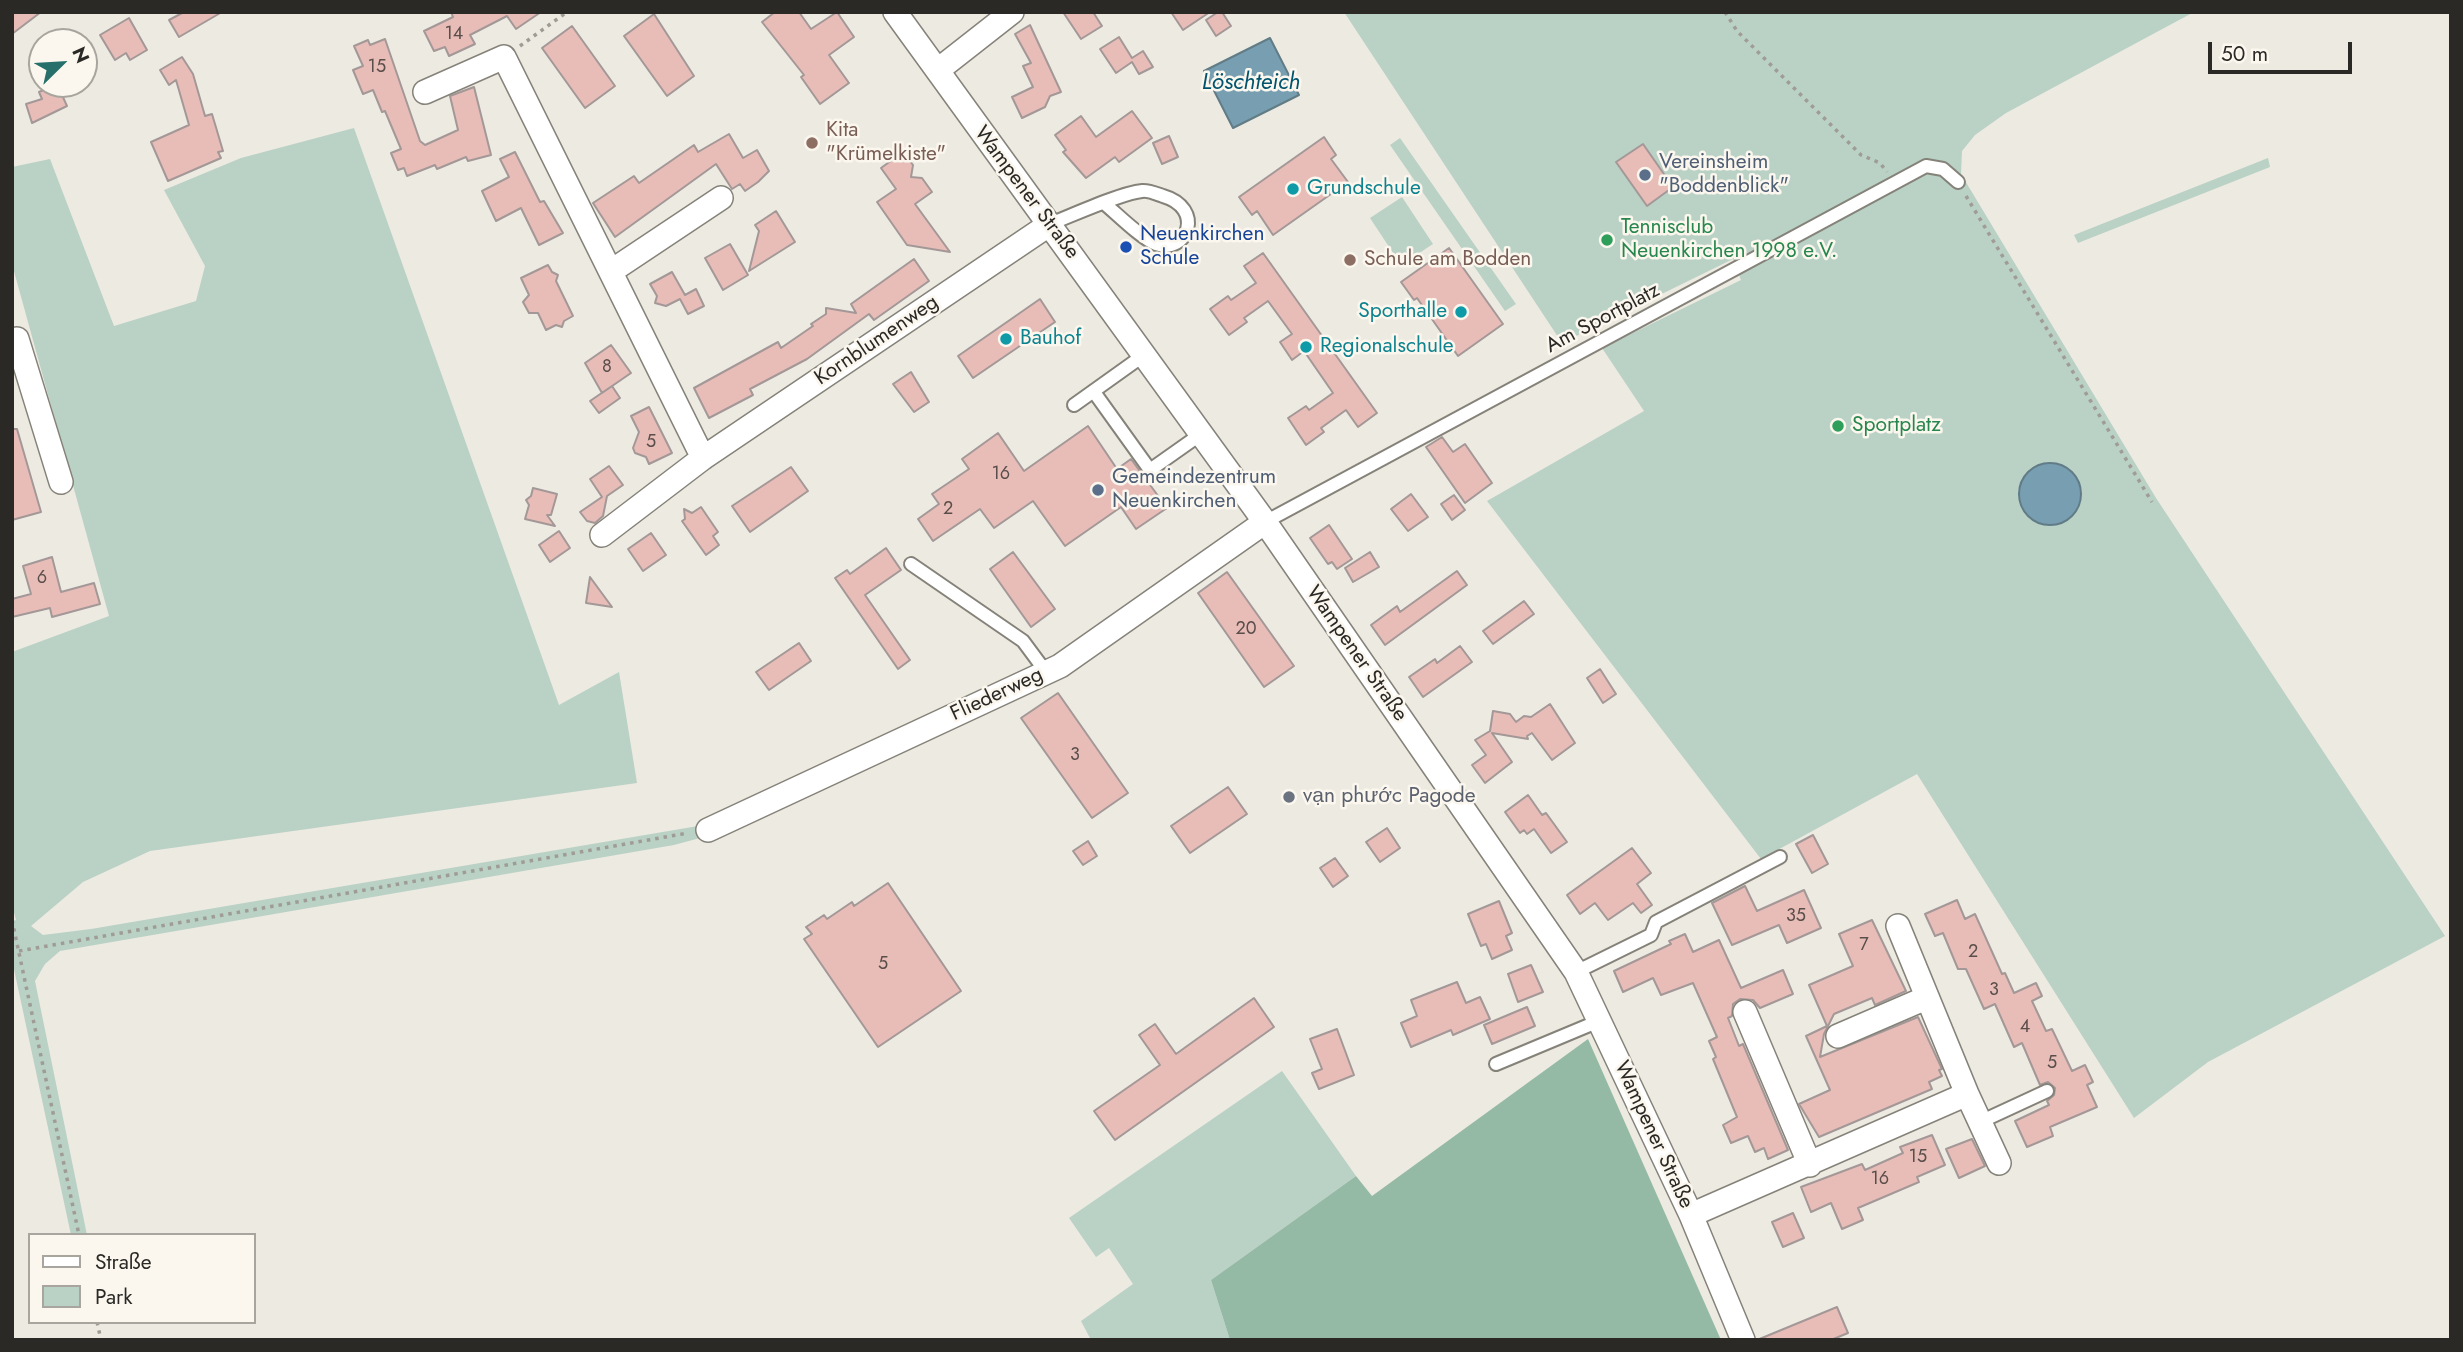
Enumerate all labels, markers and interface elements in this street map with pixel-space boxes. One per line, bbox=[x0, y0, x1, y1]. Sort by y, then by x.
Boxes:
house number: 14 bbox=[445, 24, 463, 46]
north arrow bbox=[28, 28, 98, 98]
scale bar bbox=[2211, 28, 2354, 72]
text: 50 m bbox=[2221, 39, 2268, 69]
text: N bbox=[65, 43, 96, 67]
house number: 15 bbox=[368, 57, 386, 79]
water label: Löschteich bbox=[1202, 69, 1300, 97]
place label: Kita "Krümelkiste" bbox=[826, 118, 946, 168]
street label: Wampener Straße bbox=[968, 122, 1084, 264]
marker: Kita "Krümelkiste" bbox=[804, 135, 820, 151]
place label: Vereinsheim "Boddenblick" bbox=[1659, 150, 1789, 200]
marker: Vereinsheim "Boddenblick" bbox=[1637, 167, 1653, 183]
place label: Grundschule bbox=[1307, 176, 1421, 202]
marker: Grundschule bbox=[1285, 181, 1301, 197]
place label: Tennisclub Neuenkirchen 1998 e.V. bbox=[1621, 215, 1837, 265]
place label: Neuenkirchen Schule bbox=[1140, 222, 1264, 272]
marker: Tennisclub Neuenkirchen 1998 e.V. bbox=[1599, 232, 1615, 248]
marker: Neuenkirchen Schule bbox=[1118, 239, 1134, 255]
place label: Schule am Bodden bbox=[1364, 247, 1531, 273]
marker: Schule am Bodden bbox=[1342, 252, 1358, 268]
street label: Am Sportplatz bbox=[1542, 278, 1664, 360]
street label: Kornblumenweg bbox=[810, 290, 944, 392]
place label: Sporthalle bbox=[1358, 299, 1447, 325]
marker: Sporthalle bbox=[1453, 304, 1469, 320]
place label: Bauhof bbox=[1020, 326, 1081, 352]
marker: Bauhof bbox=[998, 331, 1014, 347]
place label: Regionalschule bbox=[1320, 334, 1454, 360]
marker: Regionalschule bbox=[1298, 339, 1314, 355]
house number: 8 bbox=[602, 357, 612, 379]
place label: Sportplatz bbox=[1852, 413, 1941, 439]
marker: Sportplatz bbox=[1830, 418, 1846, 434]
house number: 5 bbox=[646, 432, 656, 454]
house number: 16 bbox=[992, 464, 1010, 486]
place label: Gemeindezentrum Neuenkirchen bbox=[1112, 465, 1276, 515]
marker: Gemeindezentrum Neuenkirchen bbox=[1090, 482, 1106, 498]
house number: 2 bbox=[943, 499, 953, 521]
house number: 6 bbox=[37, 568, 47, 590]
street label: Wampener Straße bbox=[1300, 581, 1412, 727]
house number: 20 bbox=[1235, 619, 1257, 641]
street label: Fliederweg bbox=[947, 663, 1047, 727]
house number: 3 bbox=[1070, 745, 1080, 767]
place label: vạn phước Pagode bbox=[1303, 784, 1476, 810]
marker: vạn phước Pagode bbox=[1281, 789, 1297, 805]
house number: 35 bbox=[1786, 906, 1806, 928]
house number: 7 bbox=[1859, 935, 1869, 957]
house number: 2 bbox=[1968, 942, 1978, 964]
house number: 5 bbox=[878, 954, 888, 976]
house number: 3 bbox=[1989, 980, 1999, 1002]
house number: 4 bbox=[2020, 1017, 2030, 1039]
house number: 5 bbox=[2047, 1053, 2057, 1075]
street label: Wampener Straße bbox=[1608, 1057, 1698, 1213]
house number: 15 bbox=[1909, 1147, 1927, 1169]
house number: 16 bbox=[1871, 1169, 1889, 1191]
legend bbox=[28, 1233, 256, 1324]
text: Straße bbox=[95, 1247, 152, 1277]
text: Park bbox=[95, 1282, 132, 1312]

